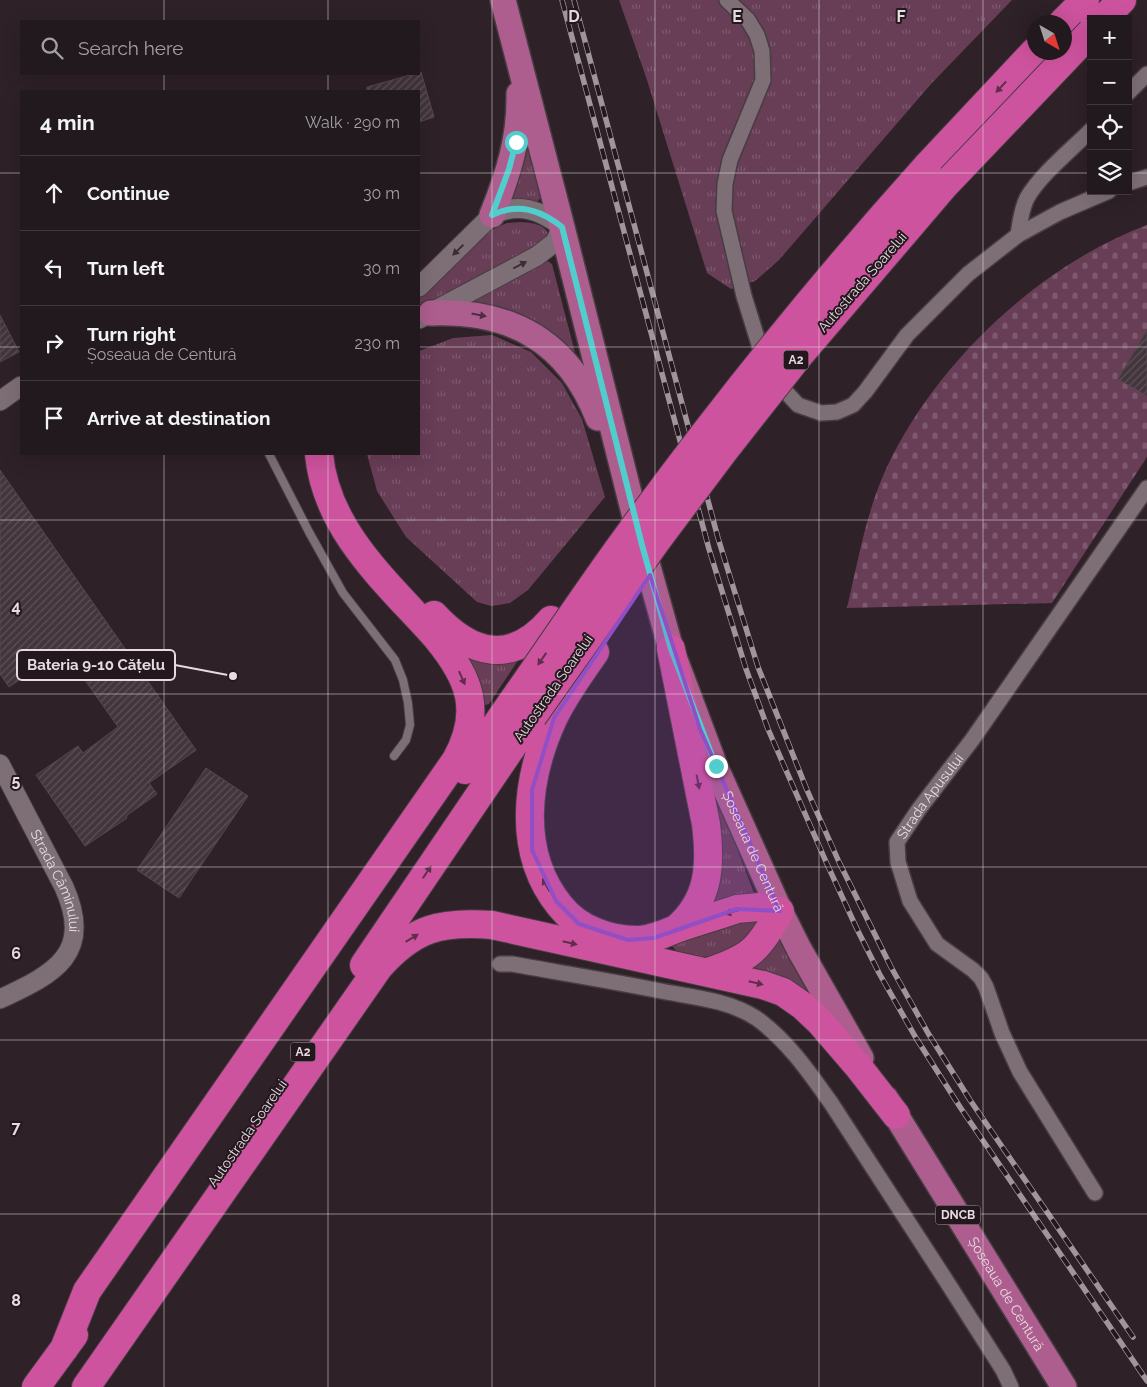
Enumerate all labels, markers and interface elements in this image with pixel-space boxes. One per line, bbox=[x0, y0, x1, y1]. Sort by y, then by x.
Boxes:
text: D bbox=[568, 7, 580, 26]
text: E bbox=[732, 7, 742, 26]
text: F bbox=[896, 7, 906, 26]
north arrow bbox=[1027, 15, 1072, 60]
map controls bbox=[1087, 15, 1132, 195]
button: + bbox=[1087, 15, 1132, 60]
search box bbox=[20, 20, 420, 75]
icon: search bbox=[38, 34, 66, 62]
text: Search here bbox=[78, 37, 184, 59]
button: − bbox=[1087, 60, 1132, 105]
one-way arrow bbox=[995, 80, 1007, 92]
button: locate bbox=[1087, 105, 1132, 150]
text: 4 min bbox=[40, 110, 95, 135]
text: Walk · 290 m bbox=[305, 113, 400, 132]
route start bbox=[505, 131, 528, 154]
button: layers bbox=[1087, 150, 1132, 195]
icon: ahead bbox=[40, 179, 68, 207]
text: Continue bbox=[87, 182, 170, 204]
text: 30 m bbox=[363, 184, 400, 203]
street label: Autostrada Soarelui bbox=[814, 229, 910, 335]
one-way arrow bbox=[452, 244, 464, 256]
icon: left bbox=[40, 254, 68, 282]
text: Turn left bbox=[87, 257, 164, 279]
text: 30 m bbox=[363, 259, 400, 278]
one-way arrow bbox=[513, 261, 527, 269]
one-way arrow bbox=[472, 312, 488, 320]
text: Turn right bbox=[87, 323, 176, 345]
icon: right bbox=[40, 329, 68, 357]
text: 230 m bbox=[355, 334, 400, 353]
text: Șoseaua de Centură bbox=[87, 345, 237, 364]
road number: A2 bbox=[784, 350, 808, 370]
icon: arrive bbox=[40, 404, 68, 432]
text: Arrive at destination bbox=[87, 407, 271, 429]
text: 4 bbox=[11, 597, 21, 616]
street label: Autostrada Soarelui bbox=[510, 631, 596, 745]
callout: Bateria 9-10 Cățelu bbox=[17, 650, 175, 680]
one-way arrow bbox=[537, 652, 547, 666]
text: Bateria 9-10 Cățelu bbox=[27, 656, 165, 674]
one-way arrow bbox=[459, 671, 467, 685]
street label: Strada Apusului bbox=[893, 750, 967, 842]
route end bbox=[705, 755, 728, 778]
text: 5 bbox=[12, 771, 21, 790]
one-way arrow bbox=[694, 775, 702, 790]
street label: Șoseaua de Centură bbox=[719, 788, 787, 914]
street label: Strada Căminului bbox=[27, 827, 82, 932]
one-way arrow bbox=[422, 865, 432, 879]
one-way arrow bbox=[542, 877, 550, 892]
one-way arrow bbox=[724, 908, 739, 916]
one-way arrow bbox=[406, 934, 419, 943]
one-way arrow bbox=[562, 939, 577, 947]
text: 6 bbox=[11, 944, 21, 963]
one-way arrow bbox=[748, 979, 763, 987]
road number: A2 bbox=[290, 1042, 316, 1062]
street label: Autostrada Soarelui bbox=[204, 1076, 290, 1190]
text: 7 bbox=[12, 1118, 21, 1137]
road number: DNCB bbox=[936, 1206, 980, 1224]
street label: Șoseaua de Centură bbox=[965, 1234, 1048, 1354]
text: 8 bbox=[11, 1291, 21, 1310]

